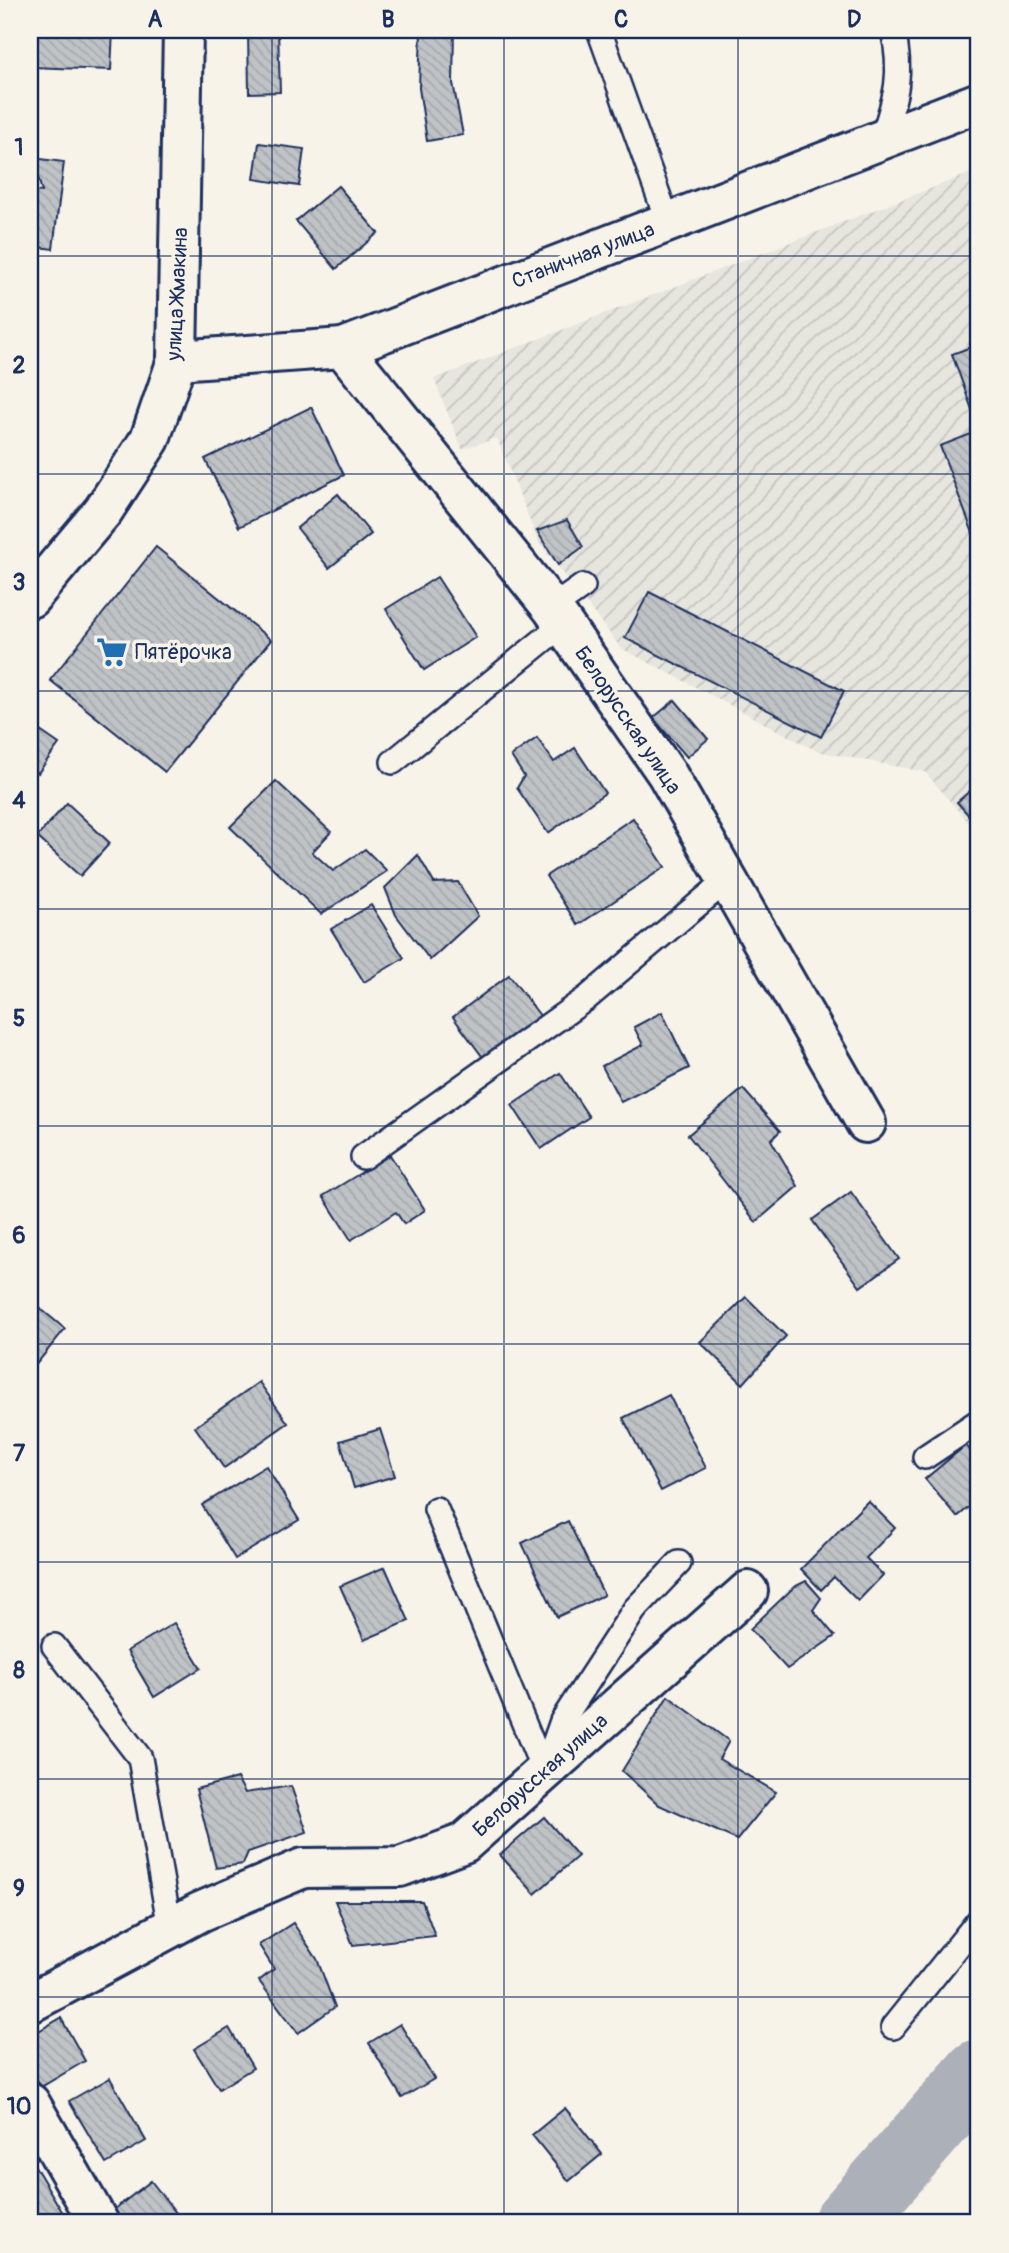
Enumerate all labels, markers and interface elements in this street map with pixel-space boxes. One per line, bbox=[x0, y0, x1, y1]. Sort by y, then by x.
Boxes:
text: A bbox=[148, 5, 163, 34]
text: B bbox=[381, 5, 395, 34]
text: C bbox=[614, 5, 628, 34]
text: D bbox=[847, 5, 861, 34]
text: 1 bbox=[15, 133, 24, 162]
street label: Станичная улица bbox=[508, 216, 658, 295]
street label: улица Жмакина bbox=[160, 227, 194, 362]
text: 2 bbox=[13, 351, 26, 380]
text: 3 bbox=[13, 568, 25, 597]
supermarket icon: Пятёрочка bbox=[95, 635, 129, 669]
place label: Пятёрочка bbox=[135, 639, 232, 666]
street label: Белорусская улица bbox=[568, 641, 687, 799]
text: 4 bbox=[12, 786, 26, 815]
text: 5 bbox=[13, 1004, 25, 1033]
text: 6 bbox=[12, 1221, 26, 1250]
text: 7 bbox=[13, 1439, 26, 1468]
text: 8 bbox=[13, 1656, 25, 1685]
street label: Белорусская улица bbox=[467, 1708, 614, 1843]
text: 9 bbox=[13, 1874, 25, 1903]
text: 10 bbox=[7, 2092, 31, 2121]

